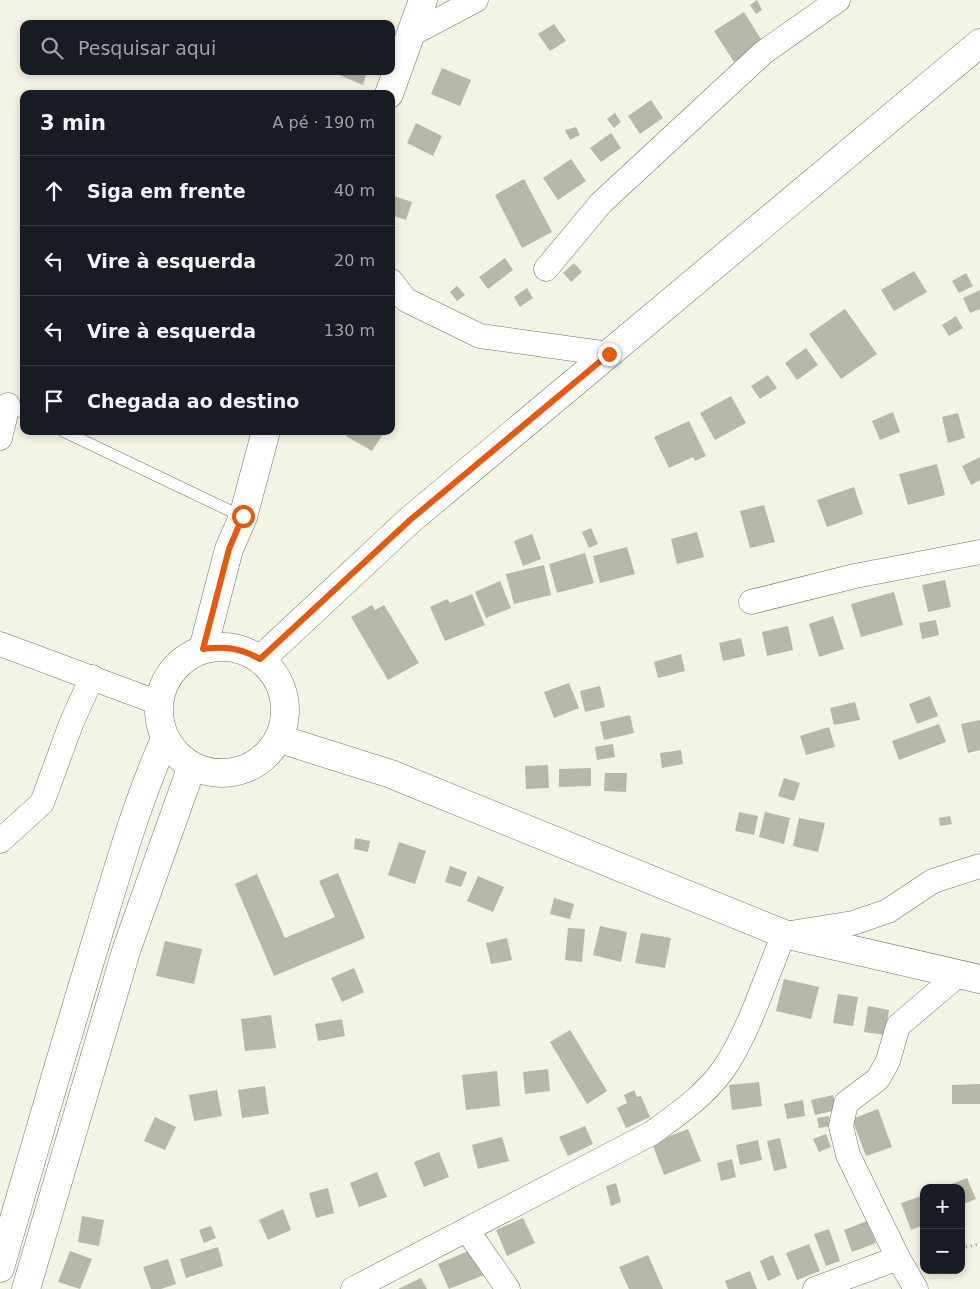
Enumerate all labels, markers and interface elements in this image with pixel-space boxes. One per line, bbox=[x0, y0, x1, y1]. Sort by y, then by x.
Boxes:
search box bbox=[20, 20, 395, 75]
icon: search bbox=[38, 34, 66, 62]
text: Pesquisar aqui bbox=[78, 37, 216, 59]
text: 3 min bbox=[40, 111, 106, 135]
text: A pé · 190 m bbox=[273, 113, 375, 132]
icon: ahead bbox=[40, 177, 68, 205]
text: Siga em frente bbox=[87, 180, 246, 202]
text: 40 m bbox=[334, 181, 375, 200]
icon: left bbox=[40, 247, 68, 275]
text: Vire à esquerda bbox=[87, 250, 256, 272]
text: 20 m bbox=[334, 251, 375, 270]
icon: left bbox=[40, 317, 68, 345]
text: Vire à esquerda bbox=[87, 320, 256, 342]
text: 130 m bbox=[324, 321, 375, 340]
route end bbox=[598, 343, 621, 366]
icon: arrive bbox=[40, 387, 68, 415]
text: Chegada ao destino bbox=[87, 390, 299, 412]
route start bbox=[232, 505, 255, 528]
map controls bbox=[920, 1184, 965, 1274]
button: + bbox=[920, 1184, 965, 1229]
button: − bbox=[920, 1229, 965, 1274]

